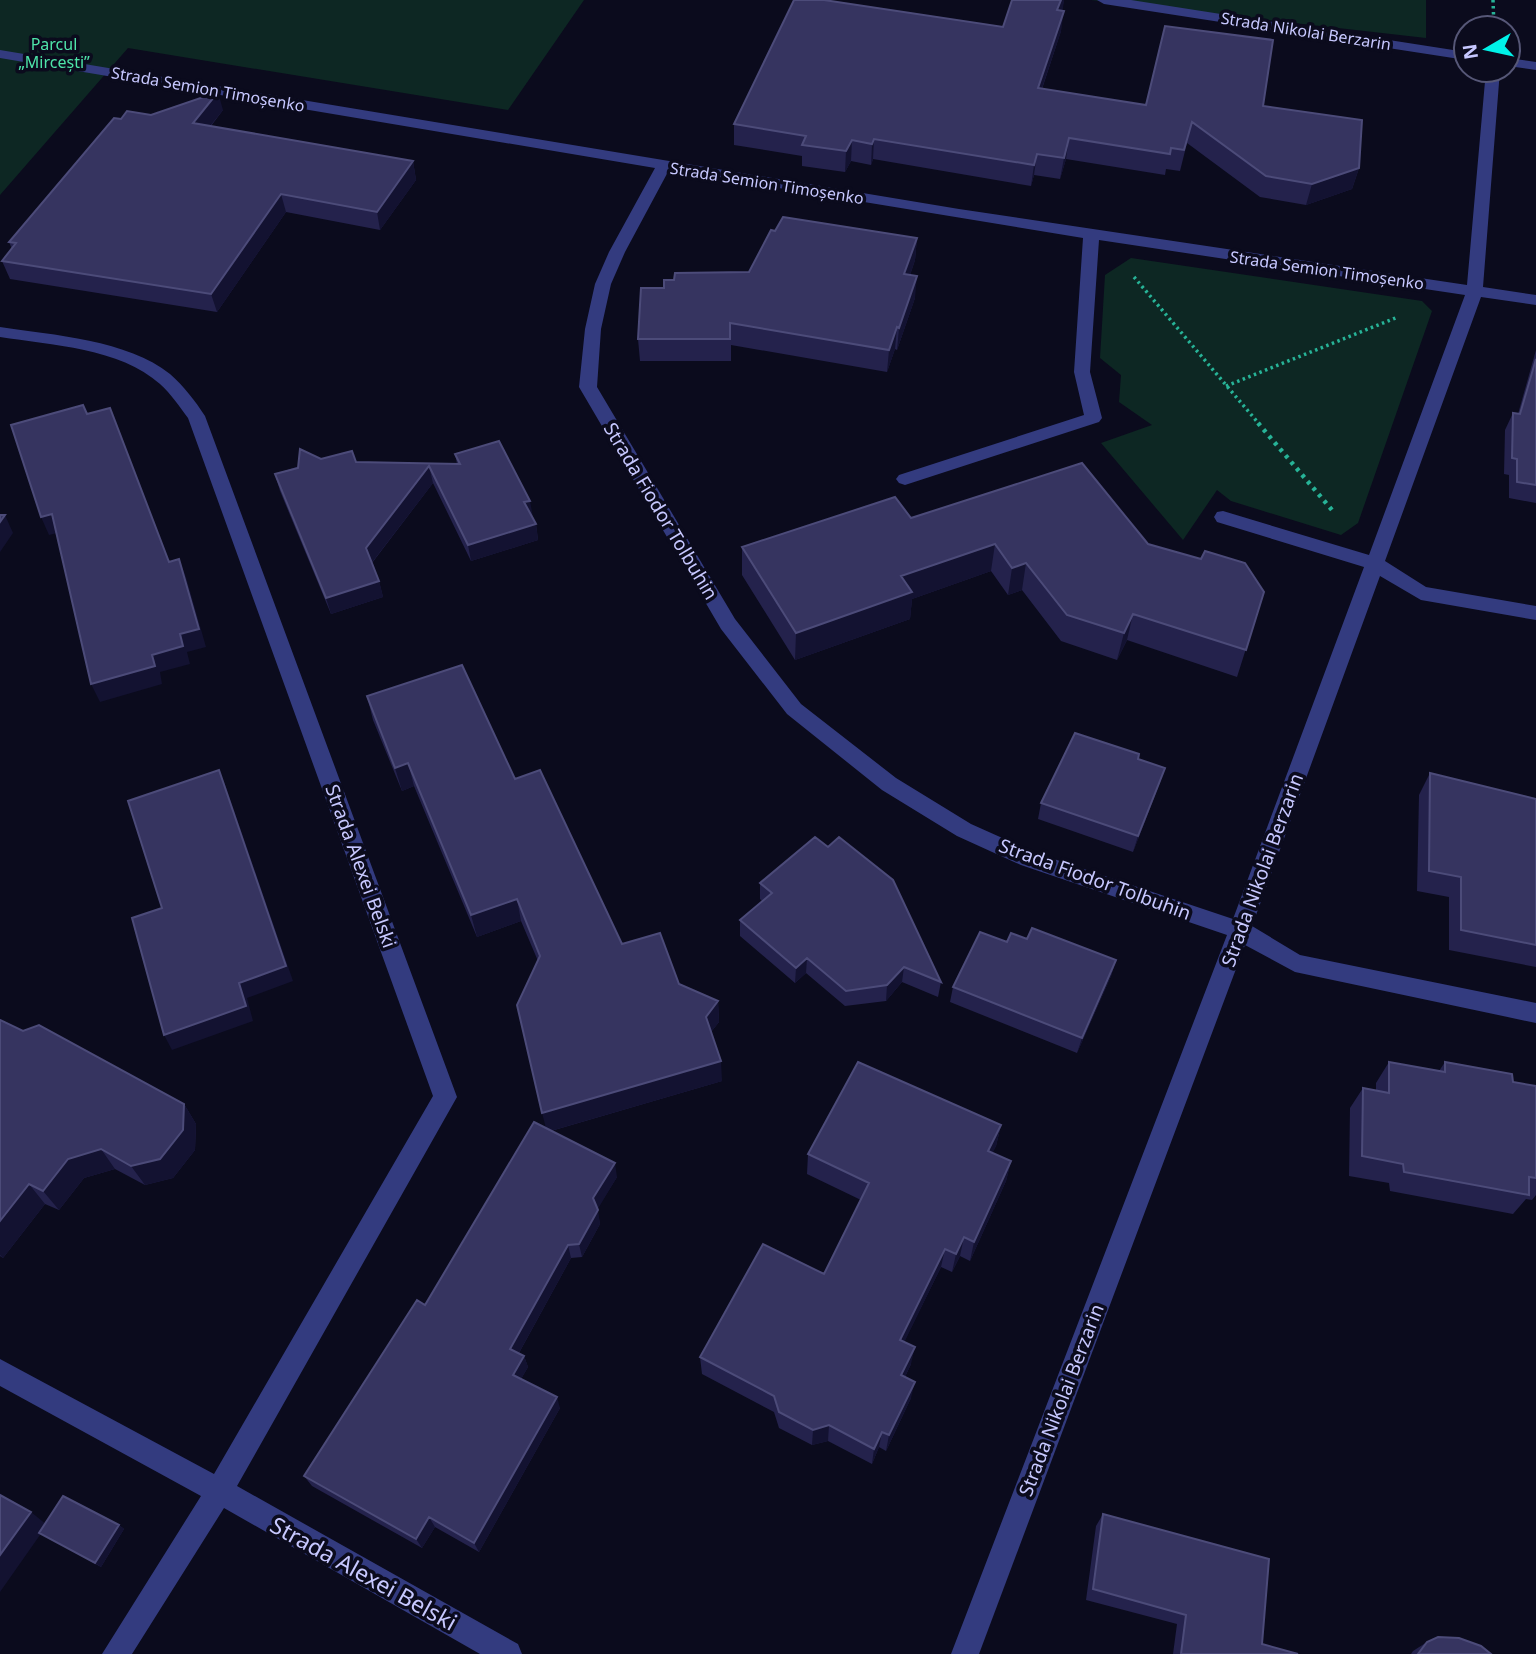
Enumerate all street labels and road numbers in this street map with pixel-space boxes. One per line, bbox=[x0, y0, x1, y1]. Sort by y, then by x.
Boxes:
street label: Strada Nikolai Berzarin bbox=[1219, 7, 1393, 55]
street label: Strada Semion Timoșenko bbox=[110, 61, 306, 117]
street label: Strada Semion Timoșenko bbox=[669, 157, 865, 209]
street label: Strada Semion Timoșenko bbox=[1228, 245, 1426, 295]
street label: Strada Fiodor Tolbuhin bbox=[598, 418, 724, 604]
street label: Strada Nikolai Berzarin bbox=[1215, 770, 1309, 970]
street label: Strada Alexei Belski bbox=[319, 781, 403, 951]
street label: Strada Fiodor Tolbuhin bbox=[995, 832, 1195, 926]
street label: Strada Nikolai Berzarin bbox=[1012, 1300, 1110, 1500]
street label: Strada Alexei Belski bbox=[265, 1508, 463, 1638]

